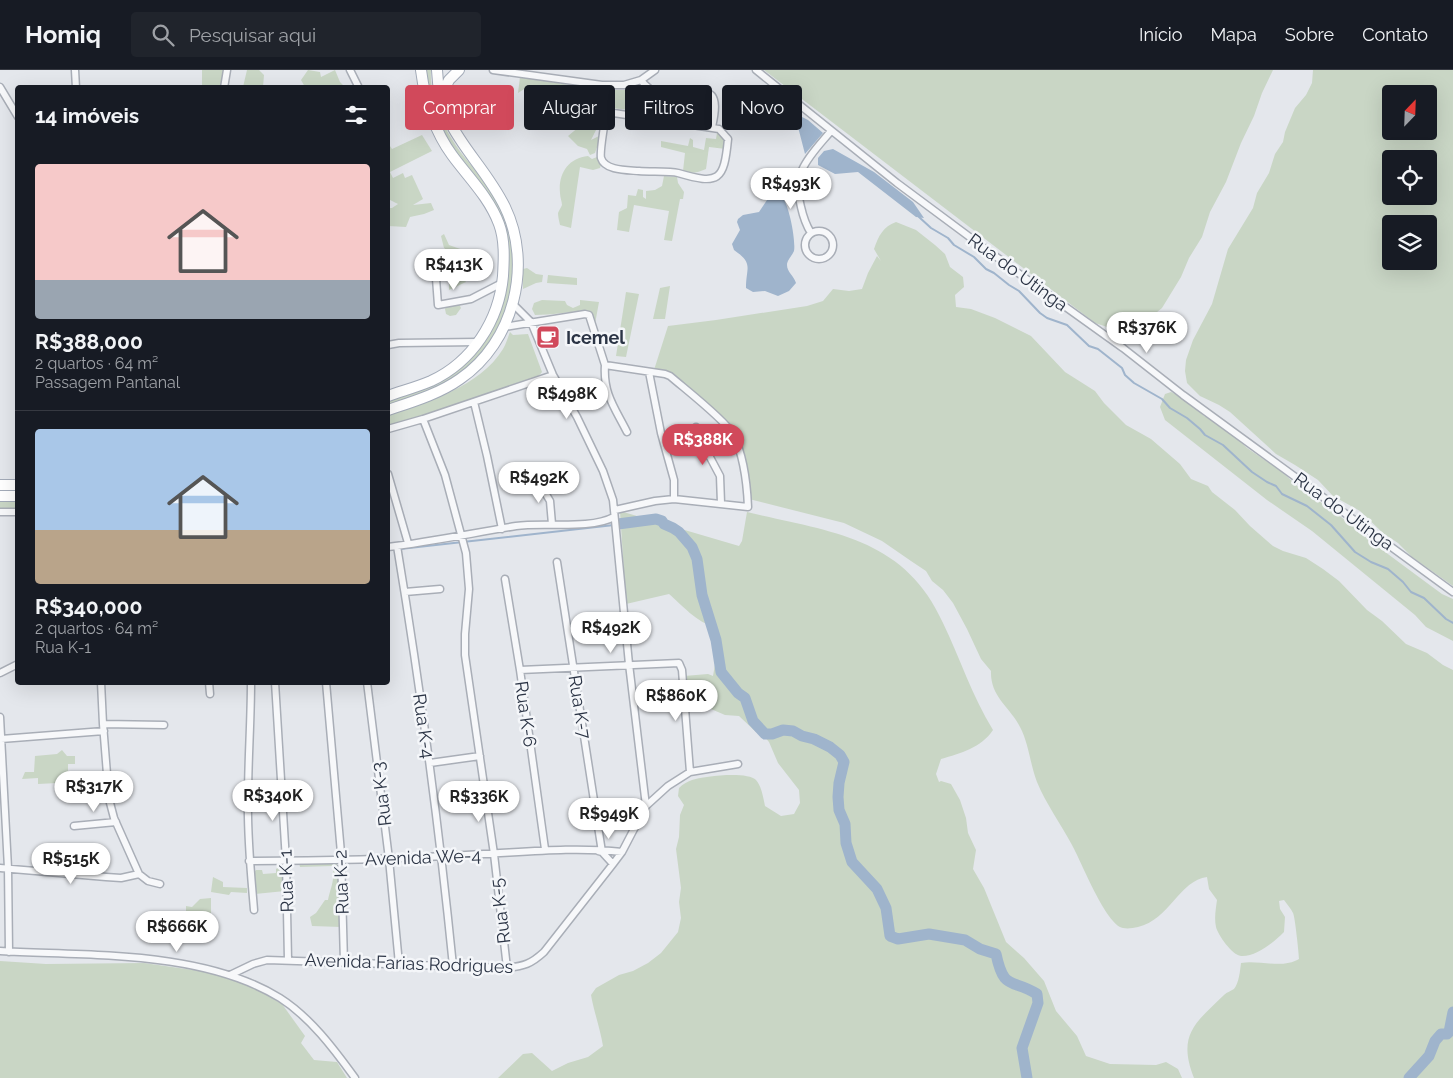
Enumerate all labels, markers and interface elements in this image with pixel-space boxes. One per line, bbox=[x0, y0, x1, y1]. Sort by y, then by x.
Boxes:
search box bbox=[131, 12, 481, 57]
text: Homiq bbox=[25, 20, 101, 49]
icon: search bbox=[149, 21, 177, 49]
text: Pesquisar aqui bbox=[189, 24, 316, 46]
text: Início bbox=[1139, 24, 1182, 45]
text: Mapa bbox=[1210, 24, 1257, 45]
text: Sobre bbox=[1285, 24, 1334, 45]
text: Contato bbox=[1362, 24, 1428, 45]
chip: Comprar bbox=[405, 85, 514, 130]
chip: Alugar bbox=[524, 85, 615, 130]
chip: Filtros bbox=[625, 85, 712, 130]
chip: Novo bbox=[722, 85, 802, 130]
north arrow bbox=[1382, 85, 1438, 140]
map controls bbox=[1382, 85, 1437, 270]
icon: filters bbox=[342, 101, 370, 129]
text: 14 imóveis bbox=[35, 103, 139, 128]
button: locate bbox=[1382, 150, 1437, 205]
pin: R$493K bbox=[750, 168, 832, 210]
text: R$493K bbox=[762, 174, 820, 193]
icon: home bbox=[158, 196, 248, 286]
button: layers bbox=[1382, 215, 1437, 270]
street label: Rua do Utinga bbox=[964, 229, 1072, 315]
pin: R$413K bbox=[413, 248, 495, 291]
text: R$413K bbox=[425, 255, 483, 274]
pin: R$376K bbox=[1106, 312, 1188, 354]
text: R$376K bbox=[1117, 318, 1177, 337]
cafe icon: Icemel bbox=[535, 324, 561, 350]
place label: Icemel bbox=[566, 327, 625, 348]
text: R$388,000 bbox=[35, 329, 143, 354]
text: 2 quartos · 64 m² bbox=[35, 354, 158, 373]
text: Passagem Pantanal bbox=[35, 373, 180, 392]
pin: R$498K bbox=[526, 378, 608, 420]
text: R$498K bbox=[537, 384, 597, 403]
pin: R$388K bbox=[662, 424, 744, 466]
text: R$388K bbox=[673, 430, 733, 449]
icon: home bbox=[158, 462, 248, 552]
pin: R$492K bbox=[498, 462, 580, 504]
text: R$492K bbox=[509, 468, 569, 487]
street label: Rua do Utinga bbox=[1290, 468, 1398, 554]
text: R$340,000 bbox=[35, 594, 142, 619]
pin: R$492K bbox=[570, 612, 652, 654]
text: R$492K bbox=[581, 618, 641, 637]
text: 2 quartos · 64 m² bbox=[35, 619, 158, 638]
text: Rua K-1 bbox=[35, 638, 91, 657]
street label: Rua K-7 bbox=[565, 673, 595, 741]
street label: Rua K-6 bbox=[511, 680, 541, 748]
pin: R$860K bbox=[635, 680, 717, 722]
text: R$860K bbox=[646, 686, 706, 705]
street label: Rua K-4 bbox=[409, 692, 439, 760]
street label: Rua K-3 bbox=[367, 761, 395, 827]
pin: R$317K bbox=[53, 770, 135, 813]
text: R$317K bbox=[65, 777, 123, 796]
pin: R$340K bbox=[232, 780, 314, 822]
pin: R$336K bbox=[438, 780, 520, 823]
text: R$340K bbox=[243, 786, 303, 805]
text: R$336K bbox=[450, 787, 508, 806]
pin: R$949K bbox=[568, 798, 650, 840]
text: R$949K bbox=[579, 804, 639, 823]
pin: R$515K bbox=[30, 842, 112, 885]
street label: Avenida We-4 bbox=[365, 844, 482, 870]
text: R$515K bbox=[42, 849, 100, 868]
street label: Rua K-1 bbox=[274, 849, 298, 913]
street label: Rua K-2 bbox=[329, 849, 353, 915]
street label: Rua K-5 bbox=[486, 877, 514, 945]
pin: R$666K bbox=[136, 910, 218, 953]
text: R$666K bbox=[147, 917, 207, 936]
street label: Avenida Farias Rodrigues bbox=[304, 949, 514, 977]

